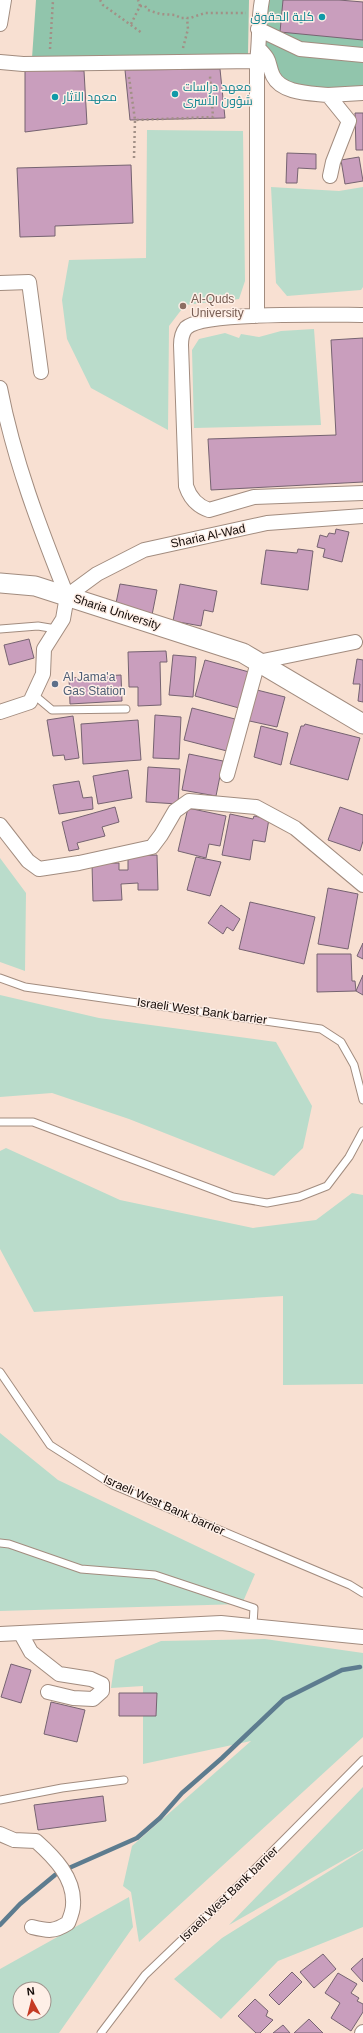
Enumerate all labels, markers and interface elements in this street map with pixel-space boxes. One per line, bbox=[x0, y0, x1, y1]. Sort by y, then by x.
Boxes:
place label: كلية الحقوق bbox=[250, 10, 314, 24]
marker: كلية الحقوق bbox=[317, 12, 327, 22]
place label: معهد دراسات شؤون الأسرى bbox=[183, 80, 253, 108]
marker: معهد دراسات شؤون الأسرى bbox=[170, 89, 180, 99]
place label: معهد الآثار bbox=[62, 90, 117, 104]
marker: معهد الآثار bbox=[50, 92, 60, 102]
place label: Al-Quds University bbox=[191, 292, 244, 320]
marker: Al-Quds University bbox=[178, 301, 188, 311]
street label: Sharia Al-Wad bbox=[169, 521, 247, 551]
street label: Sharia University bbox=[72, 591, 162, 633]
place label: Al Jama'a Gas Station bbox=[63, 670, 126, 698]
marker: Al Jama'a Gas Station bbox=[50, 679, 60, 689]
street label: Israeli West Bank barrier bbox=[136, 995, 268, 1027]
street label: Israeli West Bank barrier bbox=[101, 1472, 227, 1538]
street label: Israeli West Bank barrier bbox=[177, 1843, 281, 1945]
north arrow bbox=[12, 1981, 52, 2021]
text: N bbox=[26, 1985, 36, 1998]

